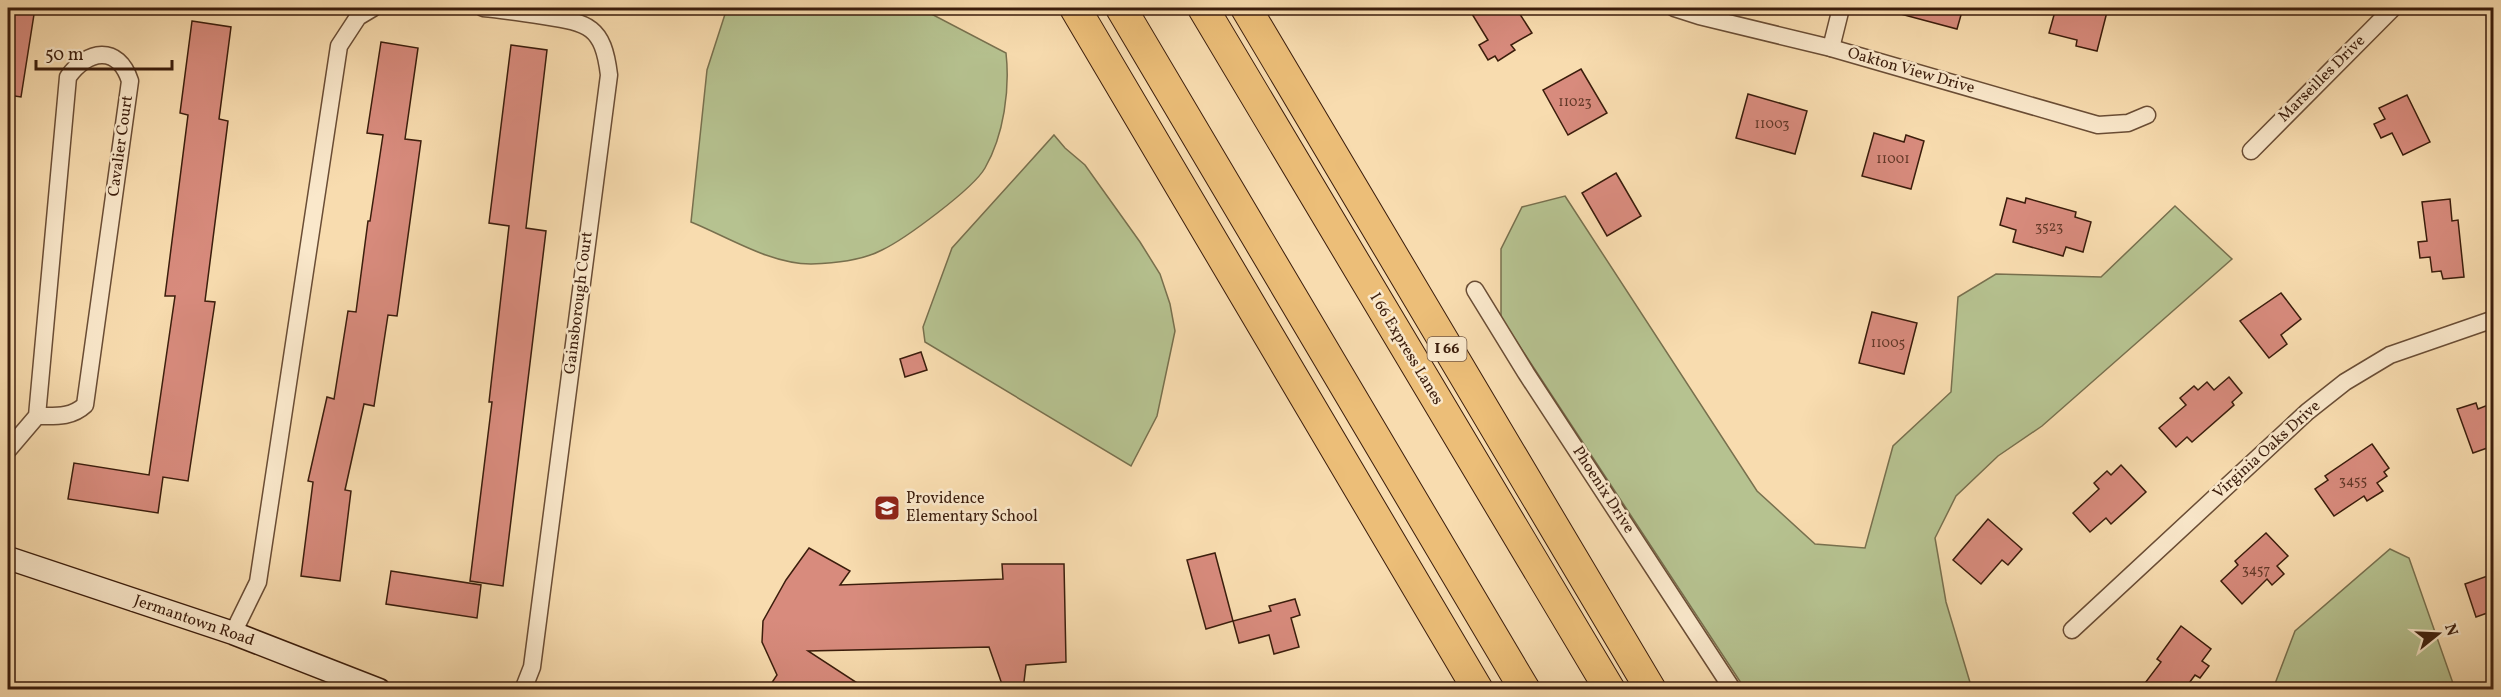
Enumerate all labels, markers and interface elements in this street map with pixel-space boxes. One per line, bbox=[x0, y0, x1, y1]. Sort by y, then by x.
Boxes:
street label: Marseilles Drive bbox=[2274, 31, 2370, 127]
scale bar bbox=[36, 33, 172, 71]
street label: Oakton View Drive bbox=[1845, 42, 1977, 100]
text: 50 m bbox=[45, 43, 84, 68]
house number: 11023 bbox=[1558, 93, 1592, 112]
street label: Cavalier Court bbox=[103, 94, 139, 198]
house number: 11003 bbox=[1755, 115, 1789, 134]
house number: 11001 bbox=[1876, 150, 1910, 169]
house number: 3523 bbox=[2035, 218, 2063, 237]
street label: Gainsborough Court bbox=[559, 230, 599, 376]
street label: I 66 Express Lanes bbox=[1365, 289, 1447, 409]
house number: 11005 bbox=[1871, 334, 1905, 353]
road number: I 66 bbox=[1428, 337, 1466, 361]
street label: Virginia Oaks Drive bbox=[2208, 396, 2326, 504]
street label: Phoenix Drive bbox=[1567, 442, 1639, 538]
house number: 3455 bbox=[2339, 472, 2367, 491]
place label: Providence Elementary School bbox=[906, 488, 1038, 528]
school or university icon: Providence Elementary School bbox=[872, 493, 902, 523]
house number: 3457 bbox=[2242, 561, 2271, 580]
street label: Jermantown Road bbox=[131, 590, 257, 652]
north arrow bbox=[2408, 604, 2468, 664]
text: N bbox=[2438, 621, 2463, 639]

